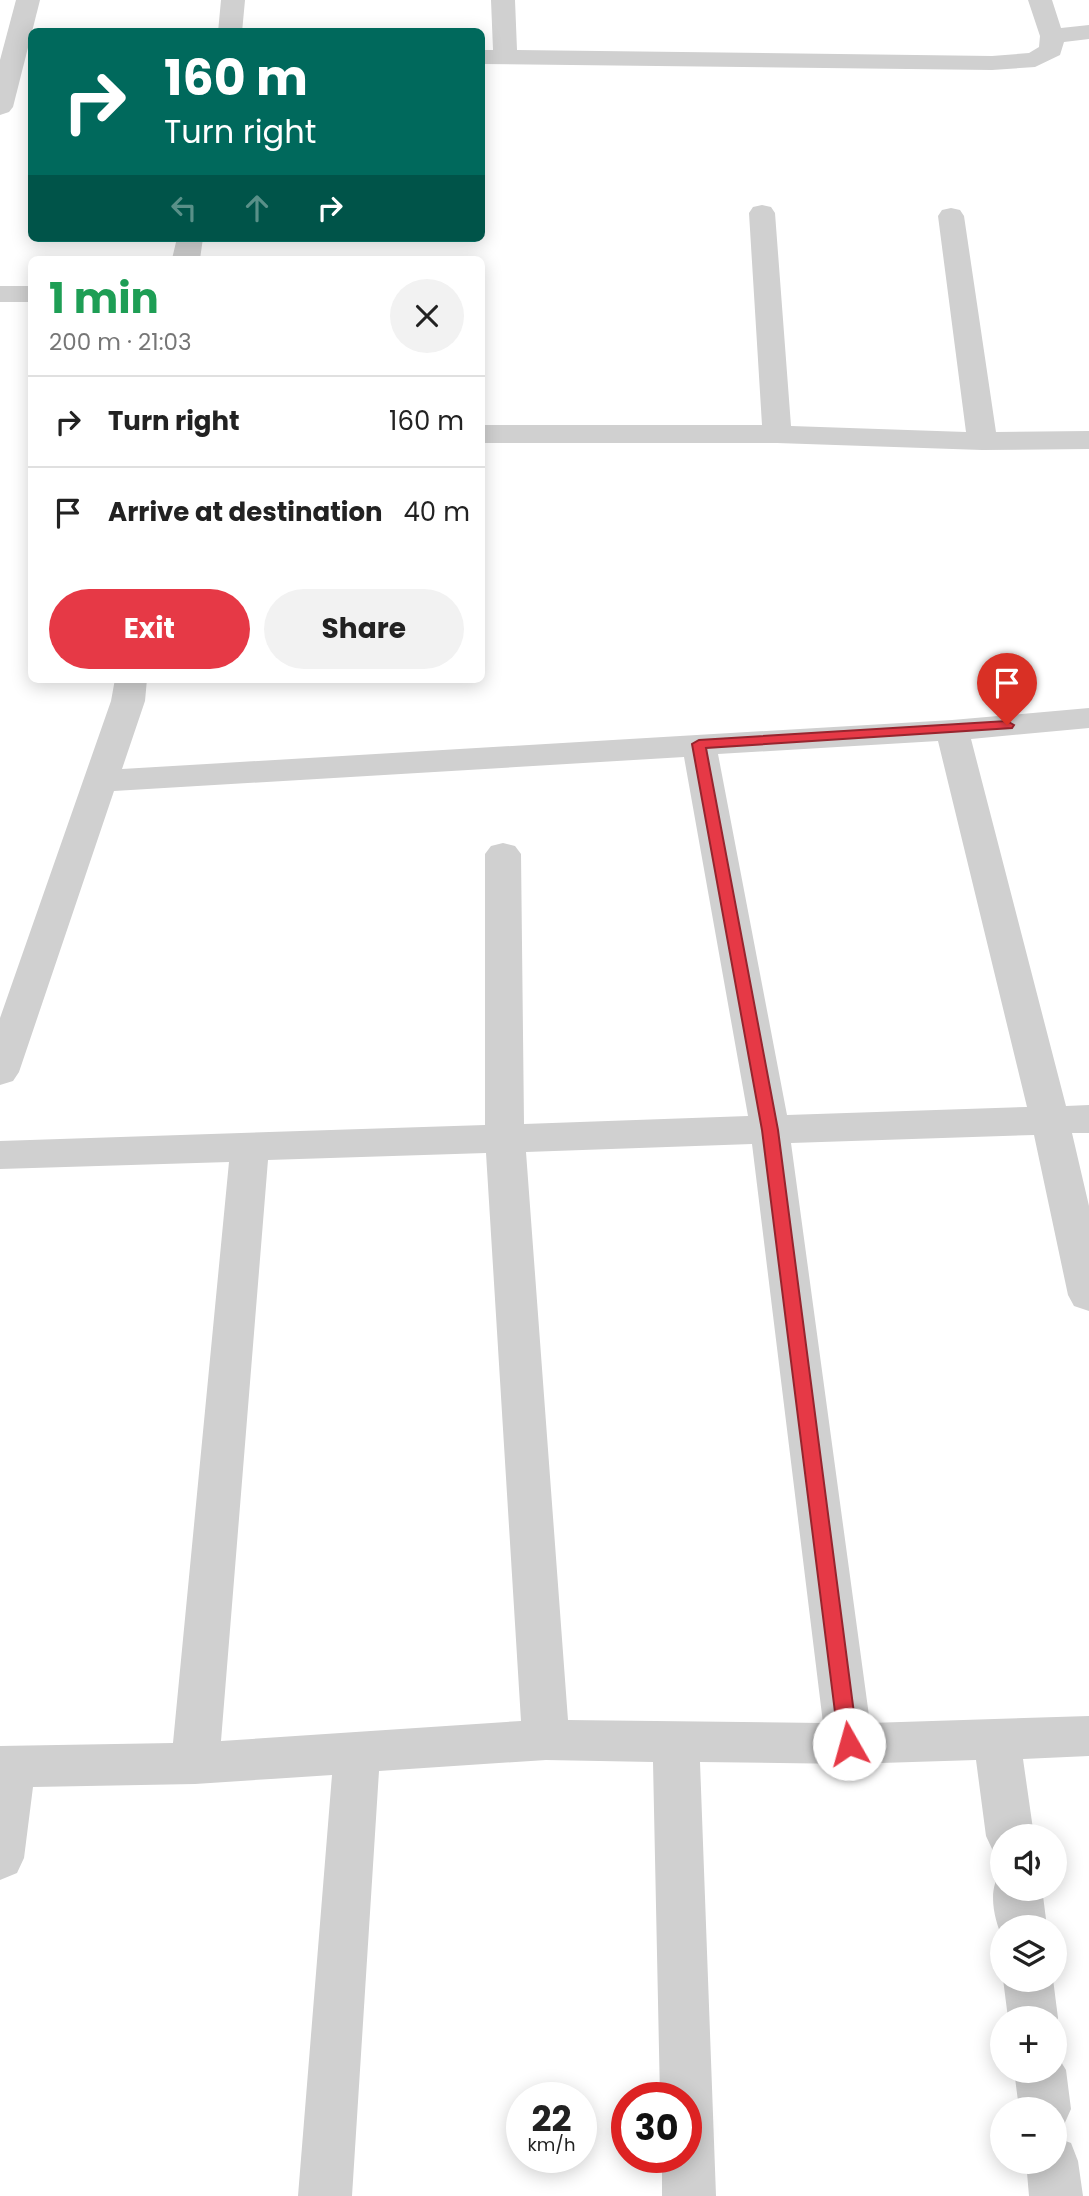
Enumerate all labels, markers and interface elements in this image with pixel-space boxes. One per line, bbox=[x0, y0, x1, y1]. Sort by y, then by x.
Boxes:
text: 160 m bbox=[164, 44, 308, 112]
icon: right bbox=[49, 56, 140, 147]
text: Turn right bbox=[164, 109, 316, 154]
icon: left bbox=[165, 189, 203, 227]
icon: ahead bbox=[238, 189, 276, 227]
icon: right bbox=[311, 189, 349, 227]
text: 1 min bbox=[49, 269, 159, 328]
button: close bbox=[390, 279, 464, 353]
text: 200 m · 21:03 bbox=[49, 326, 192, 358]
icon: right bbox=[49, 403, 87, 441]
text: Turn right bbox=[108, 403, 240, 439]
text: 160 m bbox=[389, 403, 464, 439]
icon: arrive bbox=[49, 494, 87, 532]
text: Arrive at destination bbox=[108, 494, 383, 530]
text: 40 m bbox=[404, 494, 470, 530]
button: Exit bbox=[49, 589, 250, 669]
button: Share bbox=[264, 589, 464, 669]
pin bbox=[977, 653, 1037, 725]
icon: arrive bbox=[988, 664, 1026, 702]
position arrow bbox=[812, 1707, 886, 1781]
map controls bbox=[990, 1824, 1067, 2174]
button: sound bbox=[990, 1824, 1067, 1901]
button: layers bbox=[990, 1915, 1067, 1992]
button: + bbox=[990, 2006, 1067, 2083]
speed limit sign: 30 bbox=[611, 2082, 702, 2173]
text: 22 bbox=[532, 2094, 571, 2143]
button: − bbox=[990, 2097, 1067, 2174]
text: km/h bbox=[528, 2132, 575, 2157]

